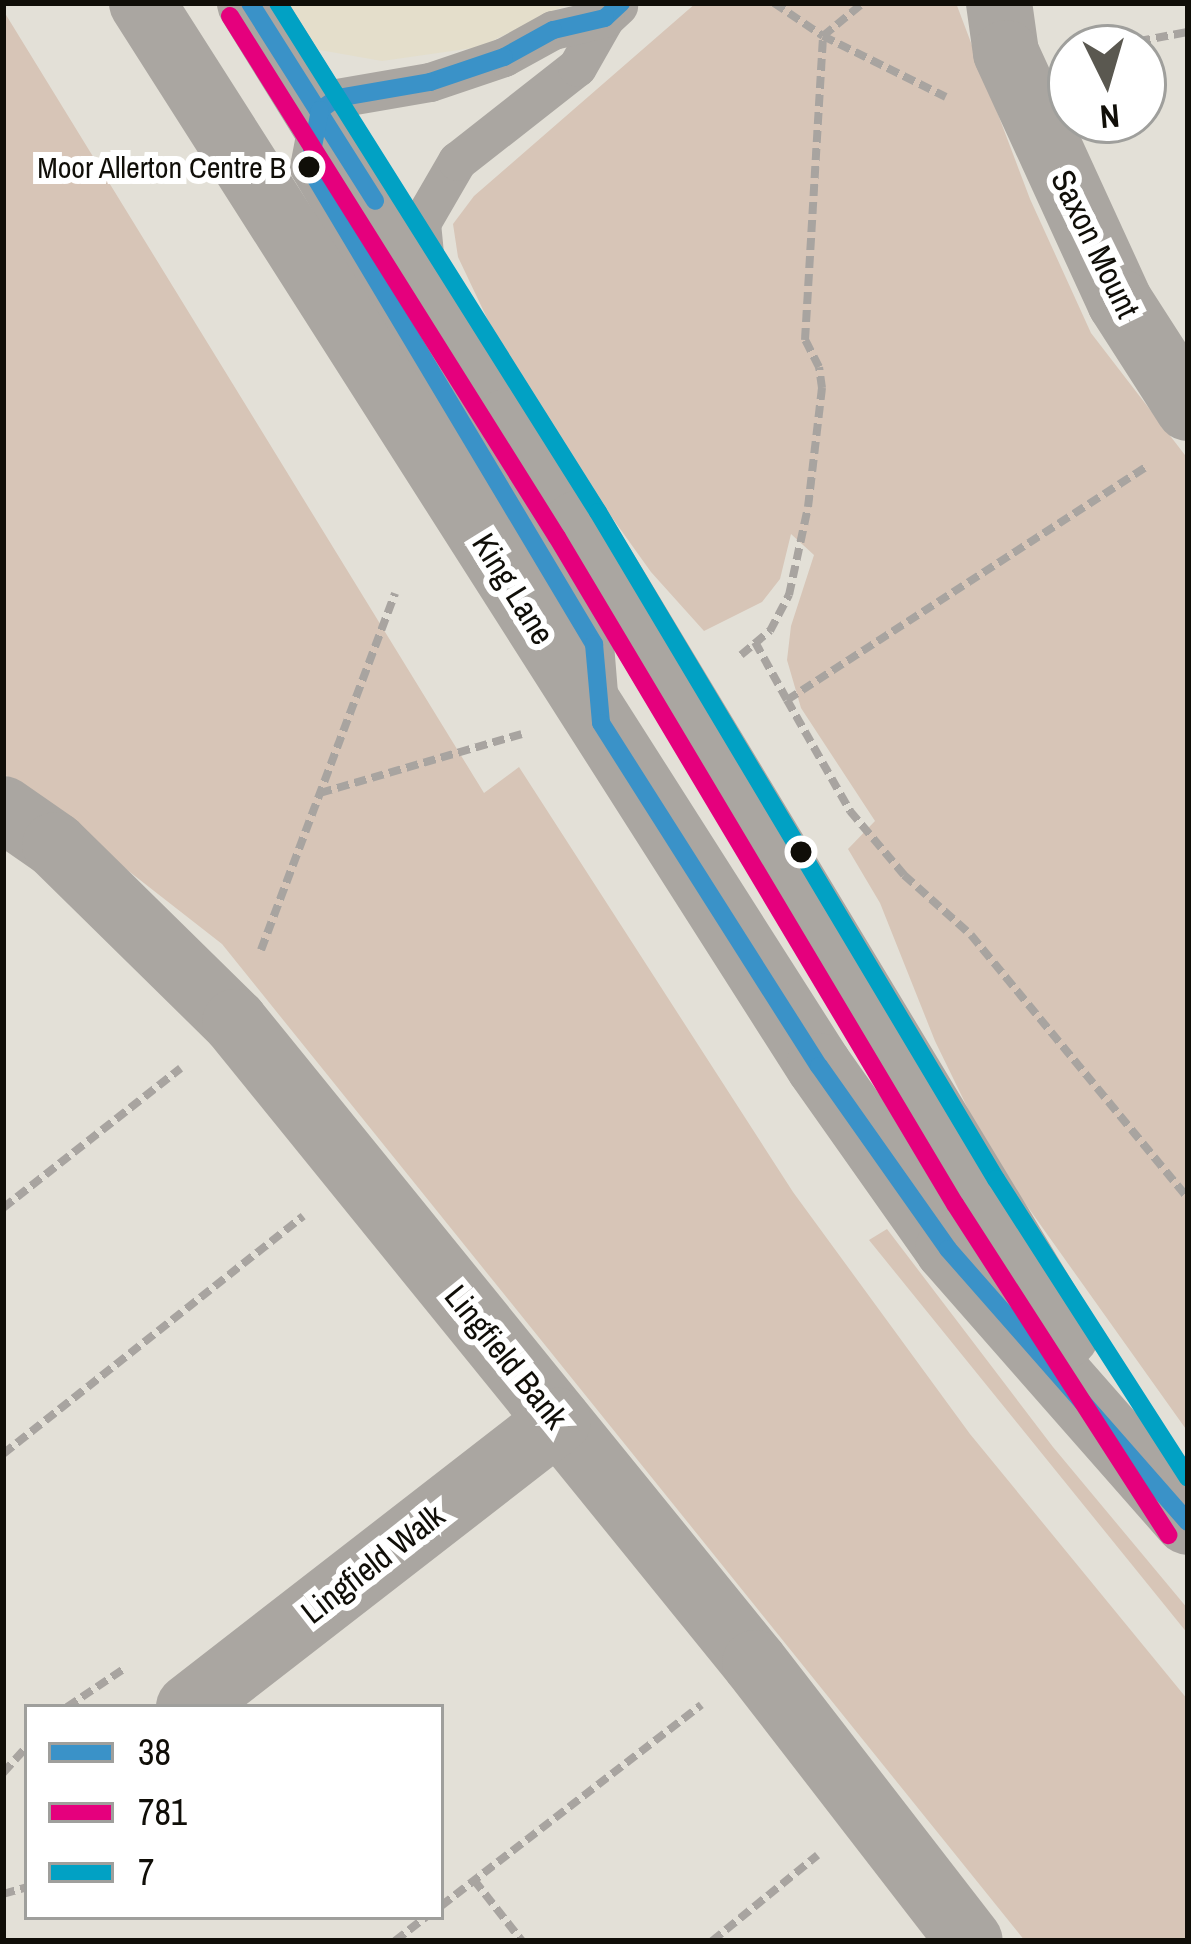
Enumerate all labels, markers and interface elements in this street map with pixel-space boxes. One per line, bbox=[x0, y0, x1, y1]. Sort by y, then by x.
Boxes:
north arrow bbox=[1047, 24, 1167, 144]
text: N bbox=[1098, 94, 1122, 140]
place label: Moor Allerton Centre B bbox=[36, 149, 286, 185]
marker: Moor Allerton Centre B bbox=[298, 156, 320, 178]
street label: Saxon Mount bbox=[1042, 164, 1148, 324]
street label: King Lane bbox=[464, 526, 562, 652]
unlabelled marker bbox=[790, 841, 812, 863]
street label: Lingfield Bank bbox=[436, 1277, 576, 1437]
street label: Lingfield Walk bbox=[294, 1496, 452, 1632]
legend bbox=[24, 1704, 444, 1920]
text: 38 bbox=[138, 1728, 171, 1776]
text: 781 bbox=[138, 1788, 187, 1836]
text: 7 bbox=[138, 1848, 154, 1896]

